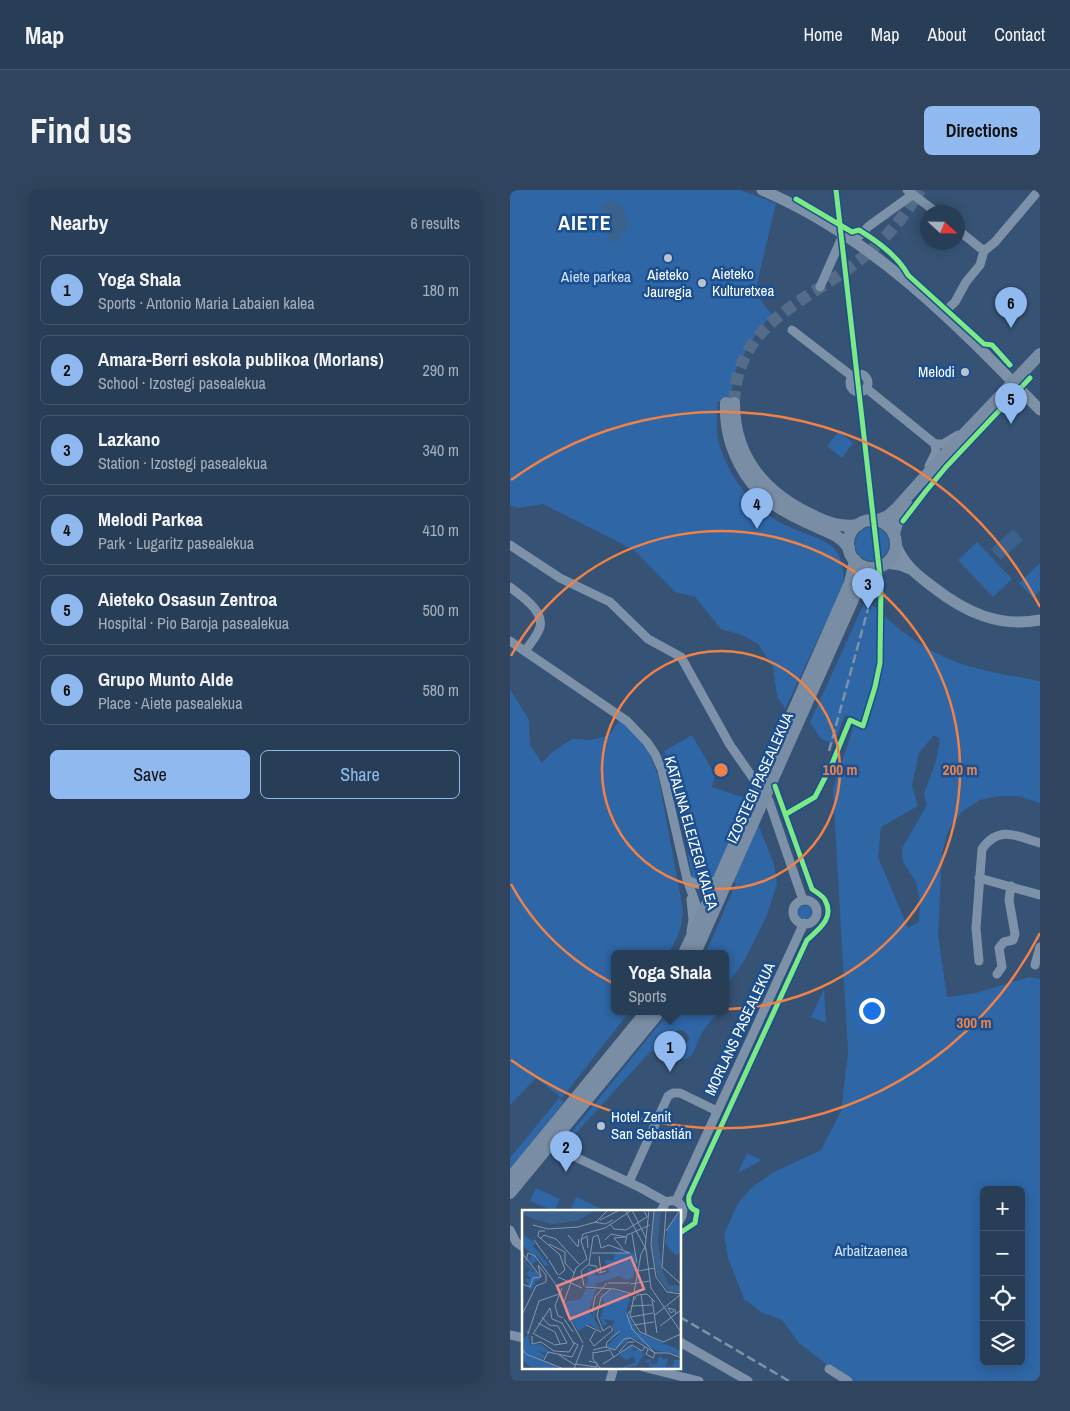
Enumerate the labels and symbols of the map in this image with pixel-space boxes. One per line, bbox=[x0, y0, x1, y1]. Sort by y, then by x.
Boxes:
north arrow bbox=[920, 205, 965, 250]
district label: AIETE bbox=[558, 209, 612, 236]
marker: Aieteko Jauregia bbox=[662, 252, 674, 264]
place label: Aieteko Kulturetxea bbox=[711, 263, 774, 301]
place label: Aieteko Jauregia bbox=[644, 264, 692, 302]
park label: Aiete parkea bbox=[560, 266, 631, 287]
marker: Aieteko Kulturetxea bbox=[696, 277, 708, 289]
pin: 6 bbox=[995, 287, 1027, 328]
place label: Melodi bbox=[918, 361, 955, 382]
marker: Melodi bbox=[959, 366, 971, 378]
pin: 5 bbox=[995, 383, 1027, 424]
pin: 4 bbox=[741, 488, 773, 529]
pin: 3 bbox=[852, 568, 884, 609]
street label: IZOSTEGI PASEALEKUA bbox=[721, 708, 798, 847]
street label: KATALINA ELEIZEGI KALEA bbox=[659, 754, 724, 913]
text: 100 m bbox=[823, 759, 857, 780]
text: 200 m bbox=[943, 759, 977, 780]
centre of rings bbox=[712, 761, 730, 779]
street label: MORLANS PASEALEKUA bbox=[699, 958, 780, 1099]
your location bbox=[859, 998, 885, 1024]
text: 300 m bbox=[957, 1012, 991, 1033]
pin: 1 bbox=[654, 1031, 686, 1072]
place label: Hotel Zenit San Sebastián bbox=[611, 1106, 692, 1144]
marker: Hotel Zenit San Sebastián bbox=[595, 1120, 607, 1132]
pin: 2 bbox=[550, 1131, 582, 1172]
inset map bbox=[522, 1210, 681, 1368]
park label: Arbaitzaenea bbox=[833, 1240, 908, 1261]

